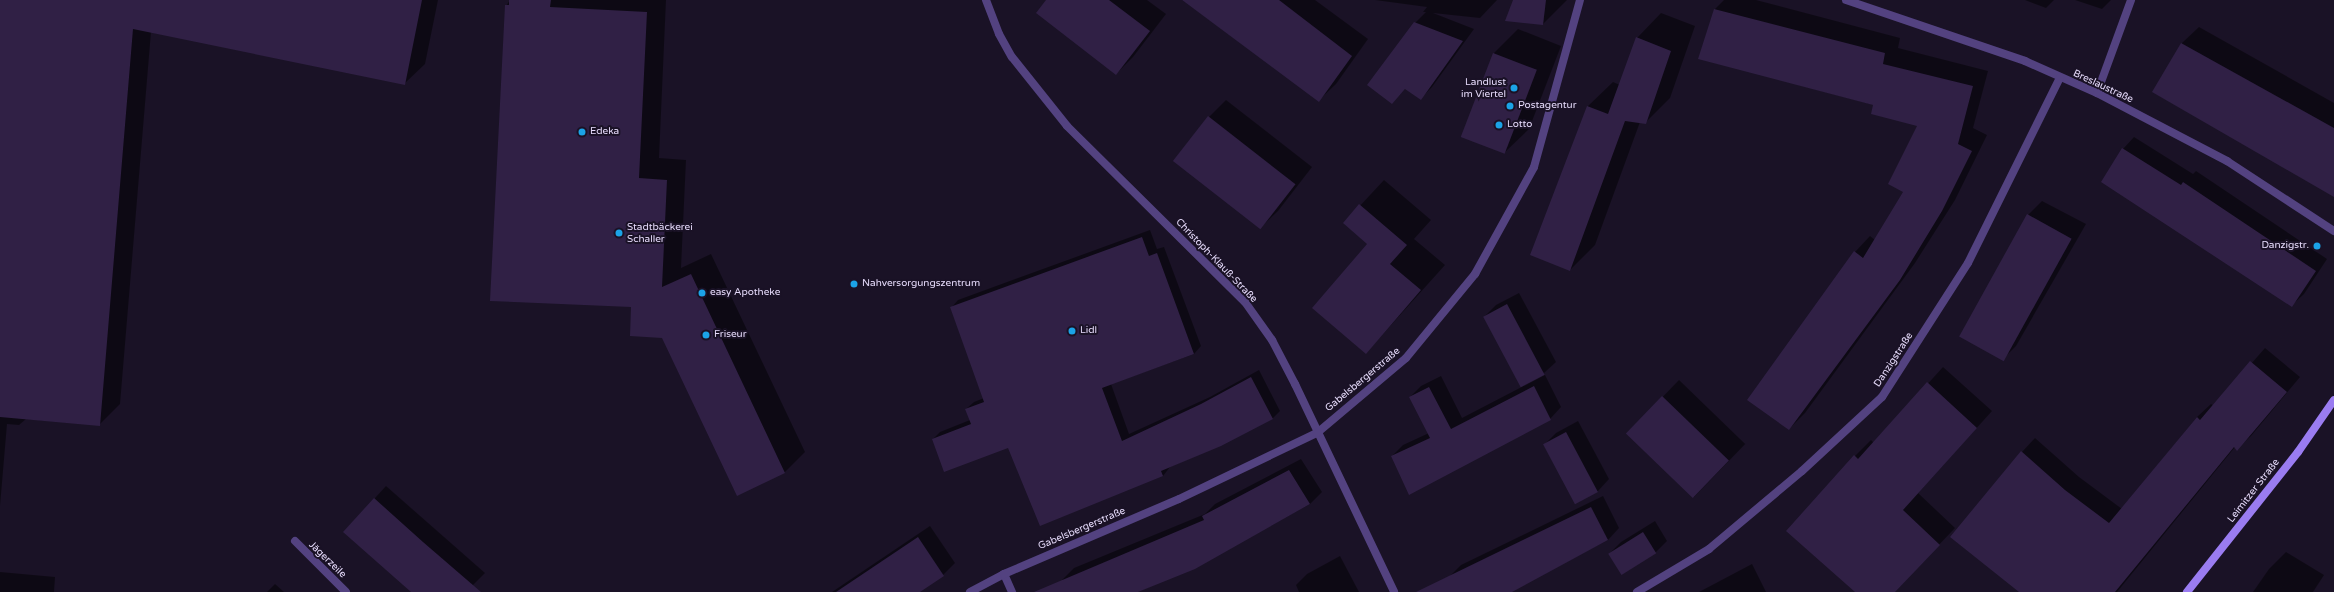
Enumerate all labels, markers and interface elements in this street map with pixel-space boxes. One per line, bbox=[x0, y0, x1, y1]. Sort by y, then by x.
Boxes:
street label: Breslaustraße bbox=[2071, 68, 2135, 106]
place label: Landlust im Viertel bbox=[1461, 76, 1506, 100]
marker: Landlust im Viertel bbox=[1509, 83, 1519, 93]
place label: Postagentur bbox=[1518, 100, 1577, 112]
marker: Postagentur bbox=[1505, 101, 1515, 111]
place label: Lotto bbox=[1507, 119, 1532, 131]
marker: Lotto bbox=[1494, 120, 1504, 130]
place label: Edeka bbox=[590, 126, 619, 138]
marker: Edeka bbox=[577, 127, 587, 137]
street label: Christoph-Klauß-Straße bbox=[1173, 216, 1259, 306]
place label: Stadtbäckerei Schaller bbox=[627, 221, 693, 244]
marker: Stadtbäckerei Schaller bbox=[614, 228, 624, 238]
place label: Danzigstr. bbox=[2261, 240, 2309, 252]
marker: Danzigstr. bbox=[2312, 241, 2322, 251]
place label: Nahversorgungszentrum bbox=[862, 278, 980, 290]
marker: Nahversorgungszentrum bbox=[849, 279, 859, 289]
place label: easy Apotheke bbox=[710, 287, 780, 299]
marker: easy Apotheke bbox=[697, 288, 707, 298]
place label: Lidl bbox=[1080, 325, 1097, 337]
marker: Lidl bbox=[1067, 326, 1077, 336]
place label: Friseur bbox=[714, 329, 747, 341]
marker: Friseur bbox=[701, 330, 711, 340]
street label: Danzigstraße bbox=[1872, 330, 1916, 390]
street label: Gabelsbergerstraße bbox=[1323, 345, 1403, 415]
street label: Leimitzer Straße bbox=[2225, 457, 2283, 525]
street label: Gabelsbergerstraße bbox=[1037, 505, 1127, 553]
street label: Jägerzeile bbox=[306, 539, 348, 581]

